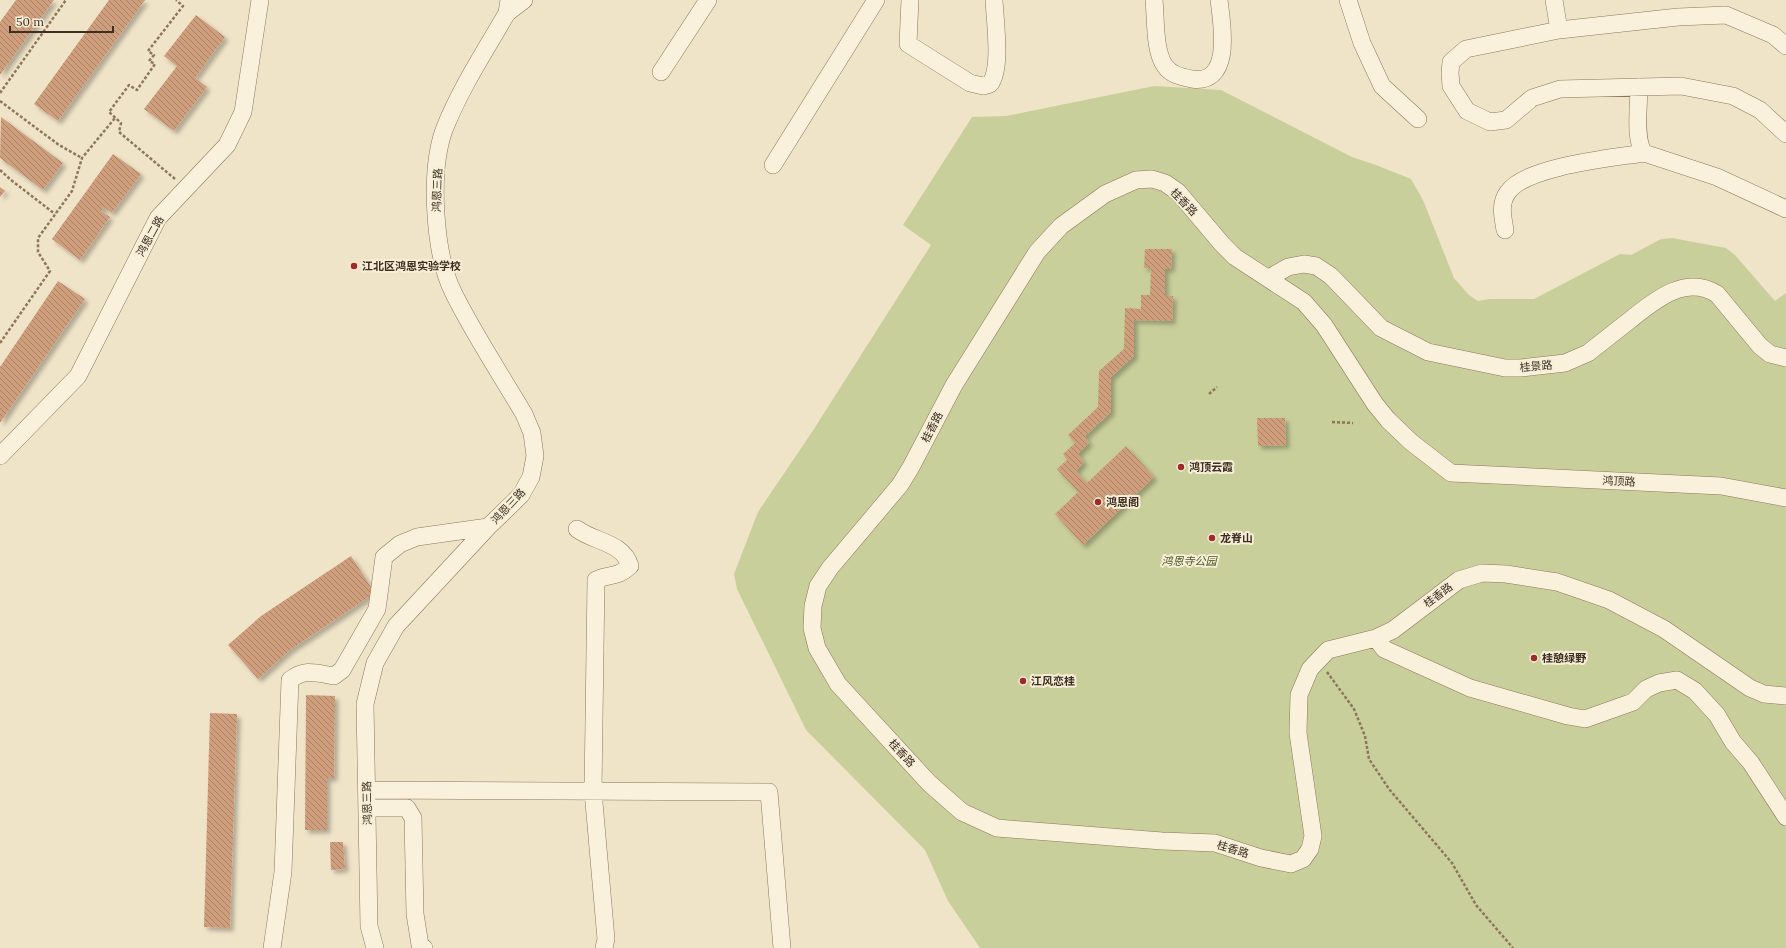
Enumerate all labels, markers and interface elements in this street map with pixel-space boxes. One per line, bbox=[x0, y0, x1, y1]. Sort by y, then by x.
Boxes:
scale bar bbox=[10, 8, 113, 34]
text: 50 m bbox=[16, 14, 44, 29]
street label: 鸿恩三路 bbox=[429, 168, 445, 212]
street label: 桂香路 bbox=[1168, 185, 1200, 219]
street label: 鸿恩二路 bbox=[133, 213, 167, 259]
place label: 江北区鸿恩实验学校 bbox=[362, 259, 461, 273]
marker: 江北区鸿恩实验学校 bbox=[349, 261, 359, 271]
street label: 桂景路 bbox=[1519, 358, 1553, 374]
street label: 桂香路 bbox=[918, 409, 946, 445]
place label: 鸿顶云霞 bbox=[1189, 460, 1233, 474]
marker: 鸿顶云霞 bbox=[1176, 462, 1186, 472]
street label: 鸿顶路 bbox=[1602, 473, 1636, 489]
street label: 鸿恩三路 bbox=[488, 485, 528, 527]
place label: 鸿恩阁 bbox=[1106, 495, 1139, 509]
marker: 鸿恩阁 bbox=[1093, 497, 1103, 507]
place label: 龙脊山 bbox=[1220, 531, 1253, 545]
marker: 龙脊山 bbox=[1207, 533, 1217, 543]
park label: 鸿恩寺公园 bbox=[1162, 554, 1218, 568]
street label: 桂香路 bbox=[1421, 579, 1455, 611]
place label: 桂憩绿野 bbox=[1542, 651, 1587, 665]
marker: 桂憩绿野 bbox=[1529, 653, 1539, 663]
place label: 江风恋桂 bbox=[1031, 674, 1075, 688]
marker: 江风恋桂 bbox=[1018, 676, 1028, 686]
street label: 桂香路 bbox=[886, 736, 918, 770]
street label: 鸿恩三路 bbox=[360, 781, 374, 825]
street label: 桂香路 bbox=[1215, 837, 1251, 861]

